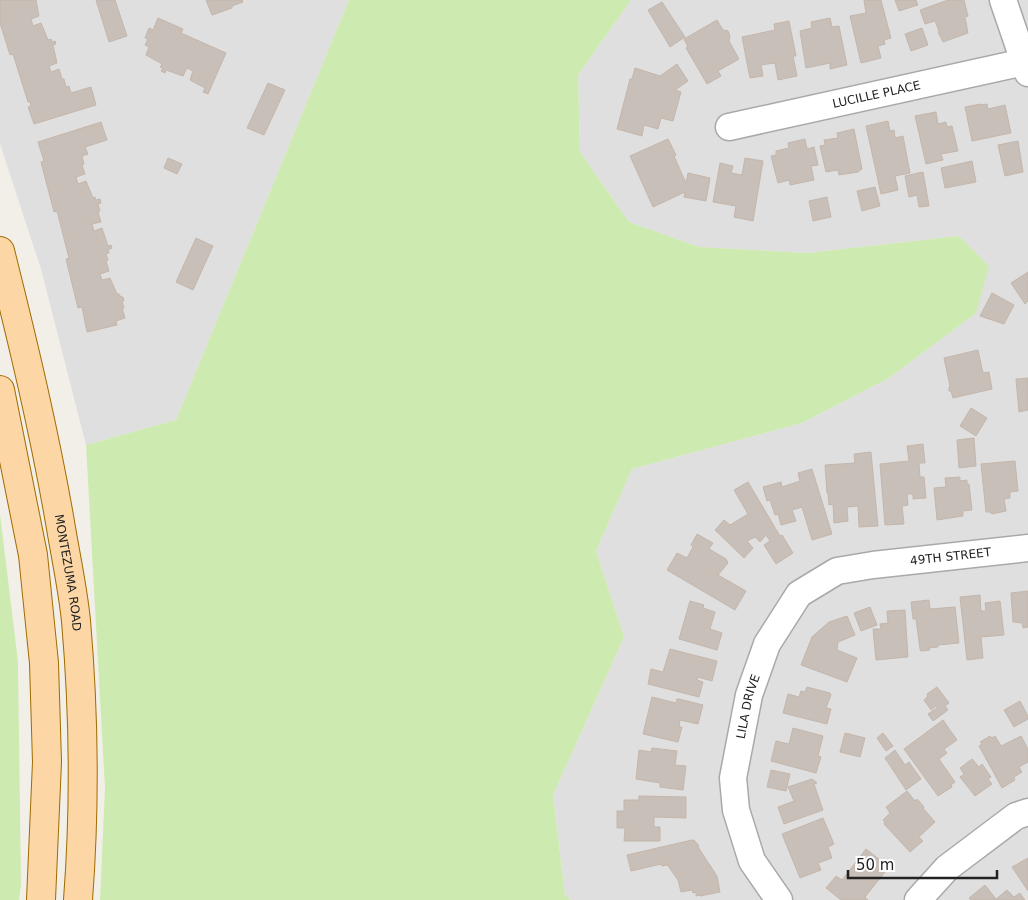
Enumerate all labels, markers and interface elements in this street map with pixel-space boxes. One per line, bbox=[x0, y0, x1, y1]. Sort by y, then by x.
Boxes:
street label: LUCILLE PLACE bbox=[831, 78, 922, 111]
street label: MONTEZUMA ROAD bbox=[52, 513, 84, 632]
street label: 49TH STREET bbox=[909, 545, 992, 568]
street label: LILA DRIVE bbox=[734, 672, 763, 740]
scale bar bbox=[848, 848, 997, 880]
text: 50 m bbox=[856, 856, 894, 874]

